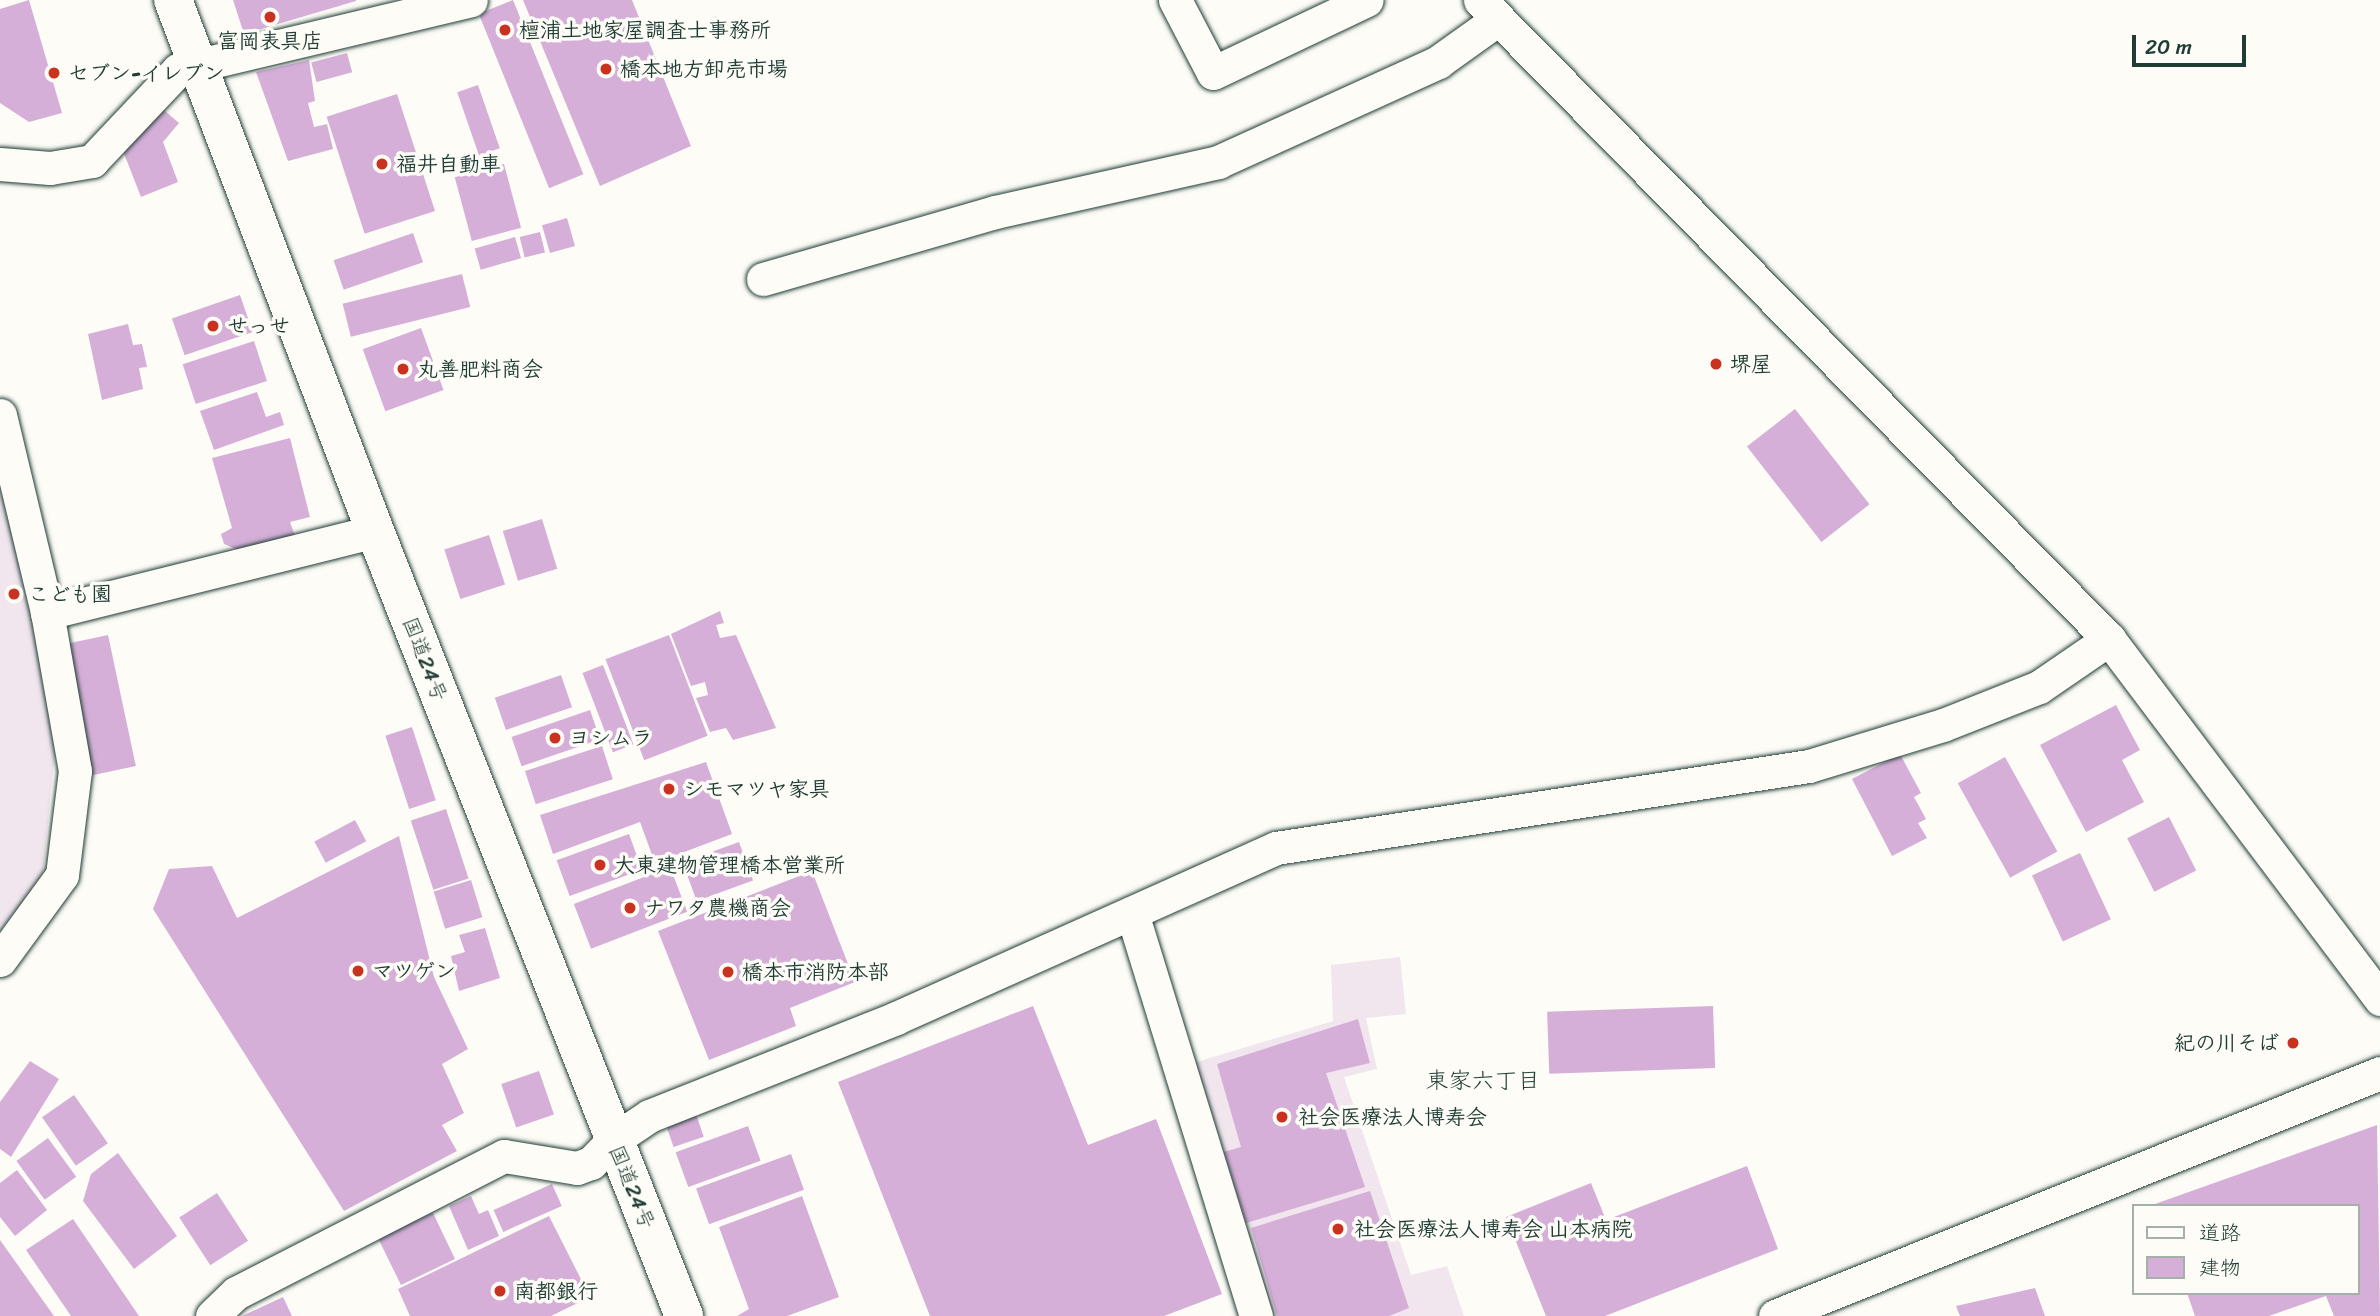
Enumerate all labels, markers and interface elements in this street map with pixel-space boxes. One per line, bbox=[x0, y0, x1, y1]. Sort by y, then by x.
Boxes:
marker: 富岡表具店 bbox=[262, 9, 278, 25]
place label: 檀浦土地家屋調査士事務所 bbox=[519, 17, 771, 43]
scale bar bbox=[2135, 21, 2249, 65]
marker: 檀浦土地家屋調査士事務所 bbox=[497, 22, 513, 38]
place label: 富岡表具店 bbox=[218, 28, 322, 54]
text: 20 m bbox=[2145, 28, 2192, 66]
place label: 橋本地方卸売市場 bbox=[620, 56, 788, 82]
place label: セブン-イレブン bbox=[68, 60, 225, 86]
marker: 橋本地方卸売市場 bbox=[598, 61, 614, 77]
marker: セブン-イレブン bbox=[46, 65, 62, 81]
place label: 福井自動車 bbox=[396, 151, 501, 177]
marker: 福井自動車 bbox=[374, 156, 390, 172]
place label: せっせ bbox=[227, 313, 290, 339]
marker: せっせ bbox=[205, 318, 221, 334]
place label: 堺屋 bbox=[1730, 351, 1772, 377]
place label: 丸善肥料商会 bbox=[417, 356, 543, 382]
marker: 堺屋 bbox=[1708, 356, 1724, 372]
marker: 丸善肥料商会 bbox=[395, 361, 411, 377]
place label: こども園 bbox=[28, 581, 112, 607]
marker: こども園 bbox=[6, 586, 22, 602]
street label: 国道24号 bbox=[397, 613, 453, 705]
place label: ヨシムラ bbox=[569, 725, 653, 751]
marker: ヨシムラ bbox=[547, 730, 563, 746]
place label: シモマツヤ家具 bbox=[683, 776, 830, 802]
marker: シモマツヤ家具 bbox=[661, 781, 677, 797]
place label: 大東建物管理橋本営業所 bbox=[614, 852, 845, 878]
marker: 大東建物管理橋本営業所 bbox=[592, 857, 608, 873]
place label: ナワタ農機商会 bbox=[644, 895, 791, 921]
marker: ナワタ農機商会 bbox=[622, 900, 638, 916]
place label: マツゲン bbox=[372, 958, 456, 984]
place label: 橋本市消防本部 bbox=[742, 959, 889, 985]
marker: マツゲン bbox=[350, 963, 366, 979]
marker: 橋本市消防本部 bbox=[720, 964, 736, 980]
place label: 紀の川そば bbox=[2174, 1030, 2279, 1056]
marker: 紀の川そば bbox=[2285, 1035, 2301, 1051]
district label: 東家六丁目 bbox=[1426, 1067, 1540, 1095]
place label: 社会医療法人博寿会 bbox=[1298, 1104, 1487, 1130]
marker: 社会医療法人博寿会 bbox=[1272, 1107, 1292, 1127]
street label: 国道24号 bbox=[604, 1141, 660, 1233]
legend bbox=[2132, 1204, 2359, 1295]
text: 道路 bbox=[2199, 1214, 2241, 1252]
place label: 社会医療法人博寿会 山本病院 bbox=[1354, 1216, 1632, 1242]
marker: 社会医療法人博寿会 山本病院 bbox=[1328, 1219, 1348, 1239]
text: 建物 bbox=[2199, 1249, 2241, 1287]
place label: 南都銀行 bbox=[514, 1278, 598, 1304]
marker: 南都銀行 bbox=[492, 1283, 508, 1299]

